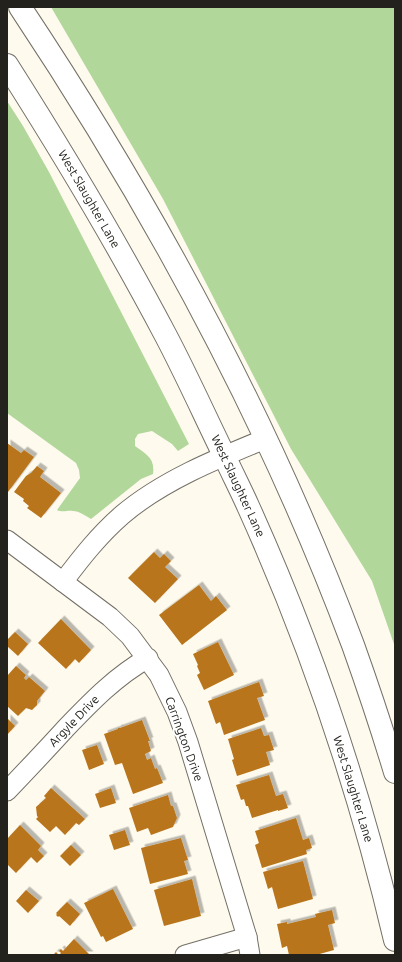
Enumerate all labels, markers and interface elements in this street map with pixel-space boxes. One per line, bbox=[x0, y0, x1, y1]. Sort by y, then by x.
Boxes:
street label: West Slaughter Lane bbox=[56, 148, 123, 250]
street label: West Slaughter Lane bbox=[209, 433, 268, 539]
street label: Argyle Drive bbox=[46, 692, 101, 749]
street label: Carrington Drive bbox=[163, 695, 206, 783]
street label: West Slaughter Lane bbox=[331, 734, 376, 844]

